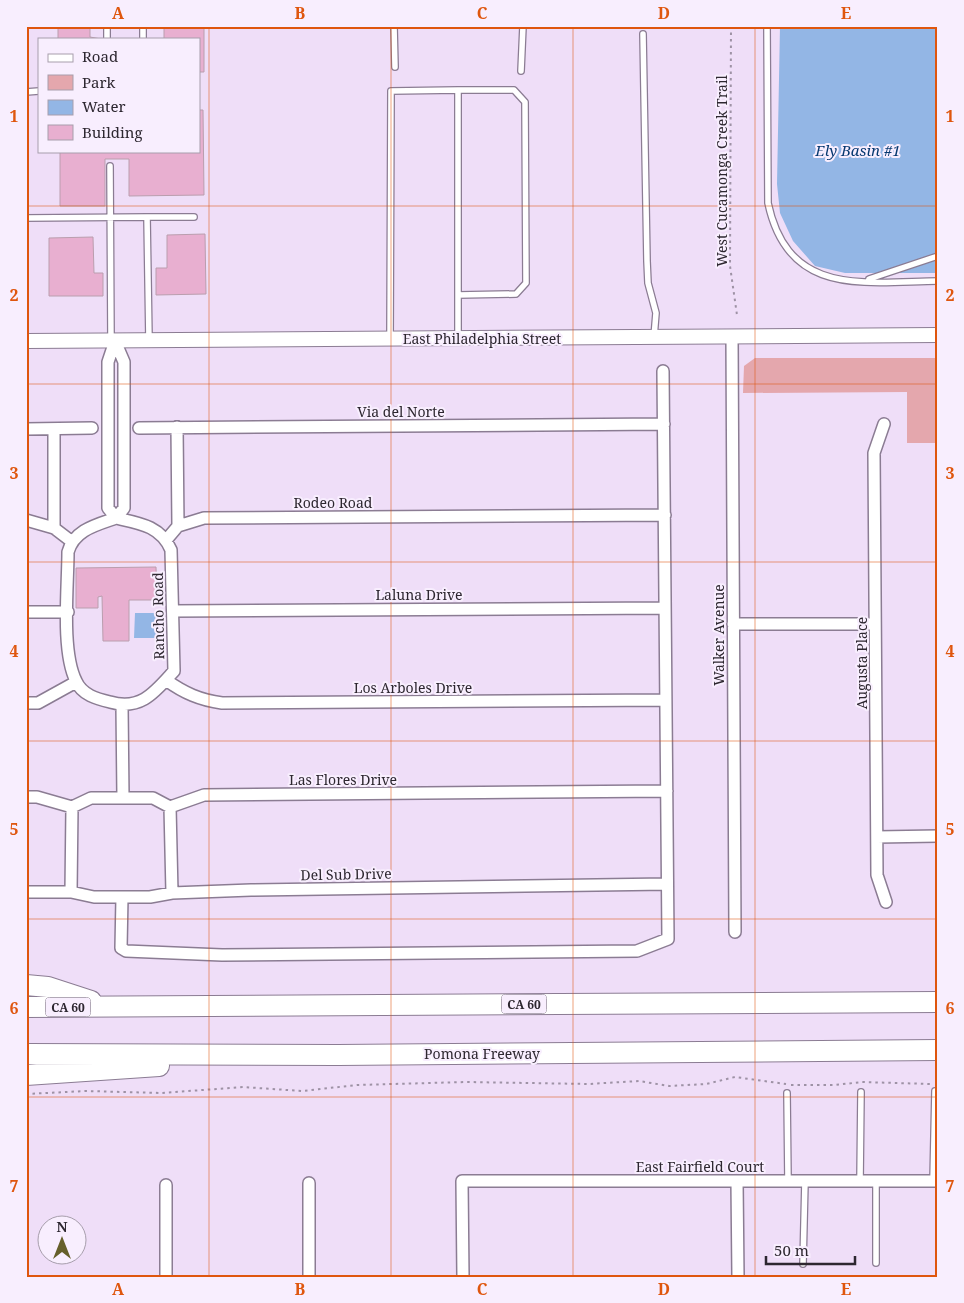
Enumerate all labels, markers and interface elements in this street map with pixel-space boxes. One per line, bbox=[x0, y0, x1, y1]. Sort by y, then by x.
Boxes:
text: A bbox=[112, 2, 125, 24]
text: B bbox=[295, 2, 306, 24]
text: C bbox=[477, 2, 488, 24]
text: D bbox=[658, 2, 670, 24]
text: E bbox=[841, 2, 851, 24]
legend bbox=[38, 38, 200, 152]
text: Road bbox=[82, 46, 118, 66]
text: Park bbox=[82, 72, 116, 92]
street label: West Cucamonga Creek Trail bbox=[712, 75, 731, 267]
text: Water bbox=[82, 96, 125, 116]
text: 1 bbox=[9, 105, 19, 127]
text: 1 bbox=[945, 105, 955, 127]
text: Building bbox=[82, 122, 143, 142]
water label: Ely Basin #1 bbox=[814, 140, 901, 160]
text: 2 bbox=[9, 284, 19, 306]
text: 2 bbox=[945, 284, 955, 306]
street label: East Philadelphia Street bbox=[403, 329, 561, 348]
street label: Via del Norte bbox=[357, 402, 445, 421]
text: 3 bbox=[9, 462, 19, 484]
text: 3 bbox=[945, 462, 955, 484]
street label: Rodeo Road bbox=[294, 493, 373, 512]
street label: Rancho Road bbox=[148, 572, 168, 660]
street label: Walker Avenue bbox=[709, 584, 728, 686]
street label: Laluna Drive bbox=[375, 585, 463, 604]
street label: Augusta Place bbox=[852, 617, 871, 709]
text: 4 bbox=[9, 640, 19, 662]
text: 4 bbox=[945, 640, 955, 662]
street label: Los Arboles Drive bbox=[354, 678, 472, 697]
street label: Las Flores Drive bbox=[289, 770, 397, 789]
text: 5 bbox=[9, 818, 19, 840]
text: 5 bbox=[945, 818, 955, 840]
street label: Del Sub Drive bbox=[300, 864, 392, 884]
road number: CA 60 bbox=[502, 994, 546, 1014]
text: 6 bbox=[9, 997, 19, 1019]
text: 6 bbox=[945, 997, 955, 1019]
road number: CA 60 bbox=[46, 998, 90, 1016]
street label: Pomona Freeway bbox=[424, 1044, 540, 1063]
street label: East Fairfield Court bbox=[636, 1157, 764, 1176]
text: 7 bbox=[9, 1175, 19, 1197]
text: 7 bbox=[945, 1175, 955, 1197]
north arrow bbox=[38, 1216, 88, 1266]
text: N bbox=[56, 1217, 68, 1236]
scale bar bbox=[766, 1233, 855, 1265]
text: 50 m bbox=[774, 1240, 809, 1260]
text: A bbox=[112, 1278, 125, 1300]
text: B bbox=[295, 1278, 306, 1300]
text: C bbox=[477, 1278, 488, 1300]
text: D bbox=[658, 1278, 670, 1300]
text: E bbox=[841, 1278, 851, 1300]

